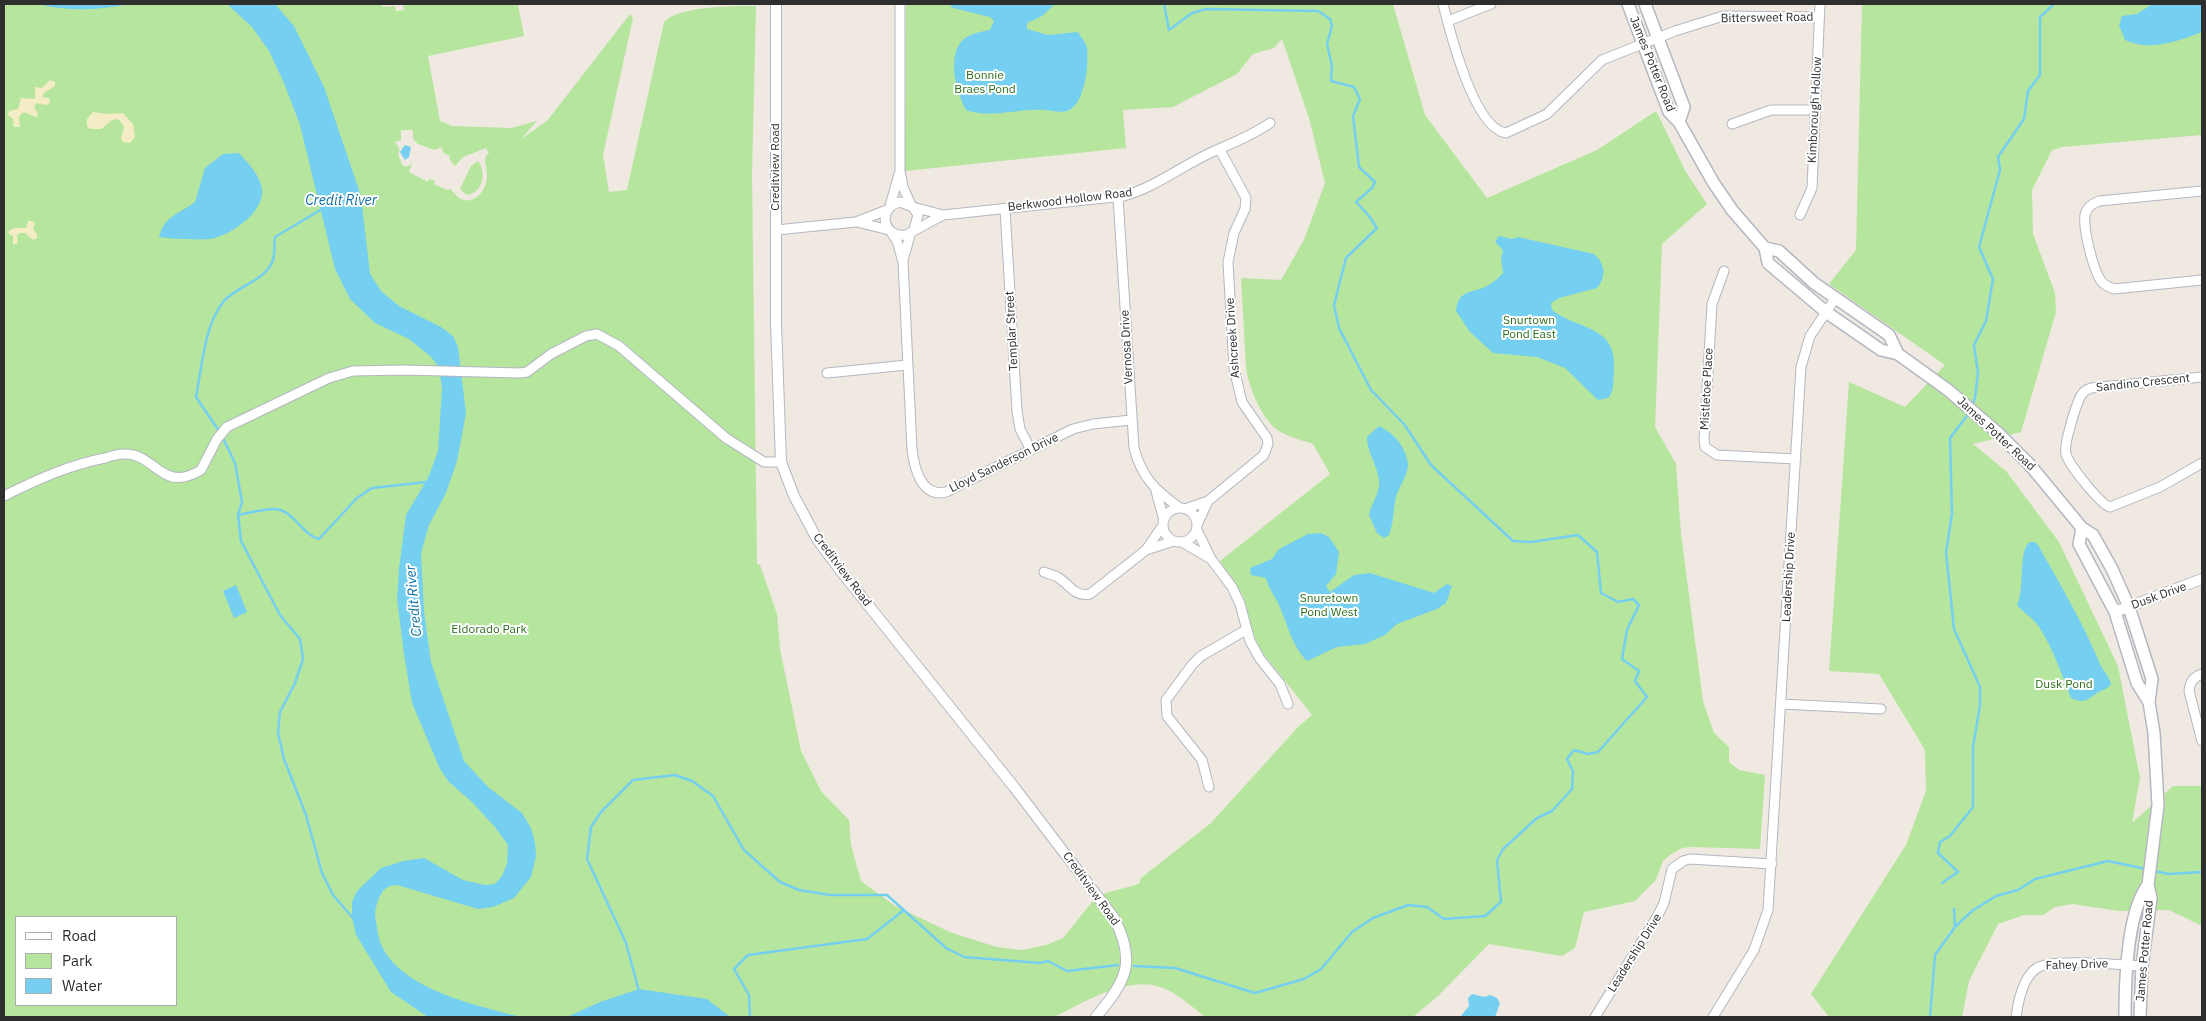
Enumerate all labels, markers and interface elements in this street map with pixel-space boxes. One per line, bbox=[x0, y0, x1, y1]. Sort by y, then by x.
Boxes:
street label: Bittersweet Road bbox=[1720, 10, 1814, 26]
street label: James Potter Road bbox=[1626, 14, 1678, 114]
street label: Kimborough Hollow bbox=[1805, 57, 1825, 163]
park label: Bonnie Braes Pond bbox=[954, 69, 1016, 97]
street label: Creditview Road bbox=[769, 123, 783, 211]
street label: Berkwood Hollow Road bbox=[1007, 185, 1133, 215]
water label: Credit River bbox=[305, 193, 377, 209]
street label: Templar Street bbox=[1003, 291, 1021, 371]
street label: Ashcreek Drive bbox=[1223, 297, 1243, 379]
street label: Vernosa Drive bbox=[1118, 309, 1136, 385]
park label: Snurtown Pond East bbox=[1502, 314, 1556, 342]
street label: Mistletoe Place bbox=[1698, 347, 1716, 431]
street label: Sandino Crescent bbox=[2095, 371, 2191, 395]
street label: James Potter Road bbox=[1954, 394, 2038, 474]
street label: Lloyd Sanderson Drive bbox=[947, 430, 1061, 496]
street label: Creditview Road bbox=[810, 531, 874, 609]
street label: Leadership Drive bbox=[1779, 532, 1799, 622]
water label: Credit River bbox=[403, 565, 425, 637]
street label: Dusk Drive bbox=[2129, 579, 2189, 613]
park label: Snuretown Pond West bbox=[1300, 592, 1358, 620]
park label: Eldorado Park bbox=[451, 623, 527, 637]
park label: Dusk Pond bbox=[2035, 678, 2093, 692]
street label: Creditview Road bbox=[1059, 849, 1123, 929]
street label: James Potter Road bbox=[2133, 900, 2157, 1002]
street label: Leadership Drive bbox=[1605, 911, 1665, 995]
legend bbox=[15, 916, 178, 1006]
text: Road bbox=[62, 926, 97, 945]
text: Park bbox=[62, 951, 92, 970]
street label: Fahey Drive bbox=[2045, 957, 2109, 973]
text: Water bbox=[62, 976, 102, 995]

